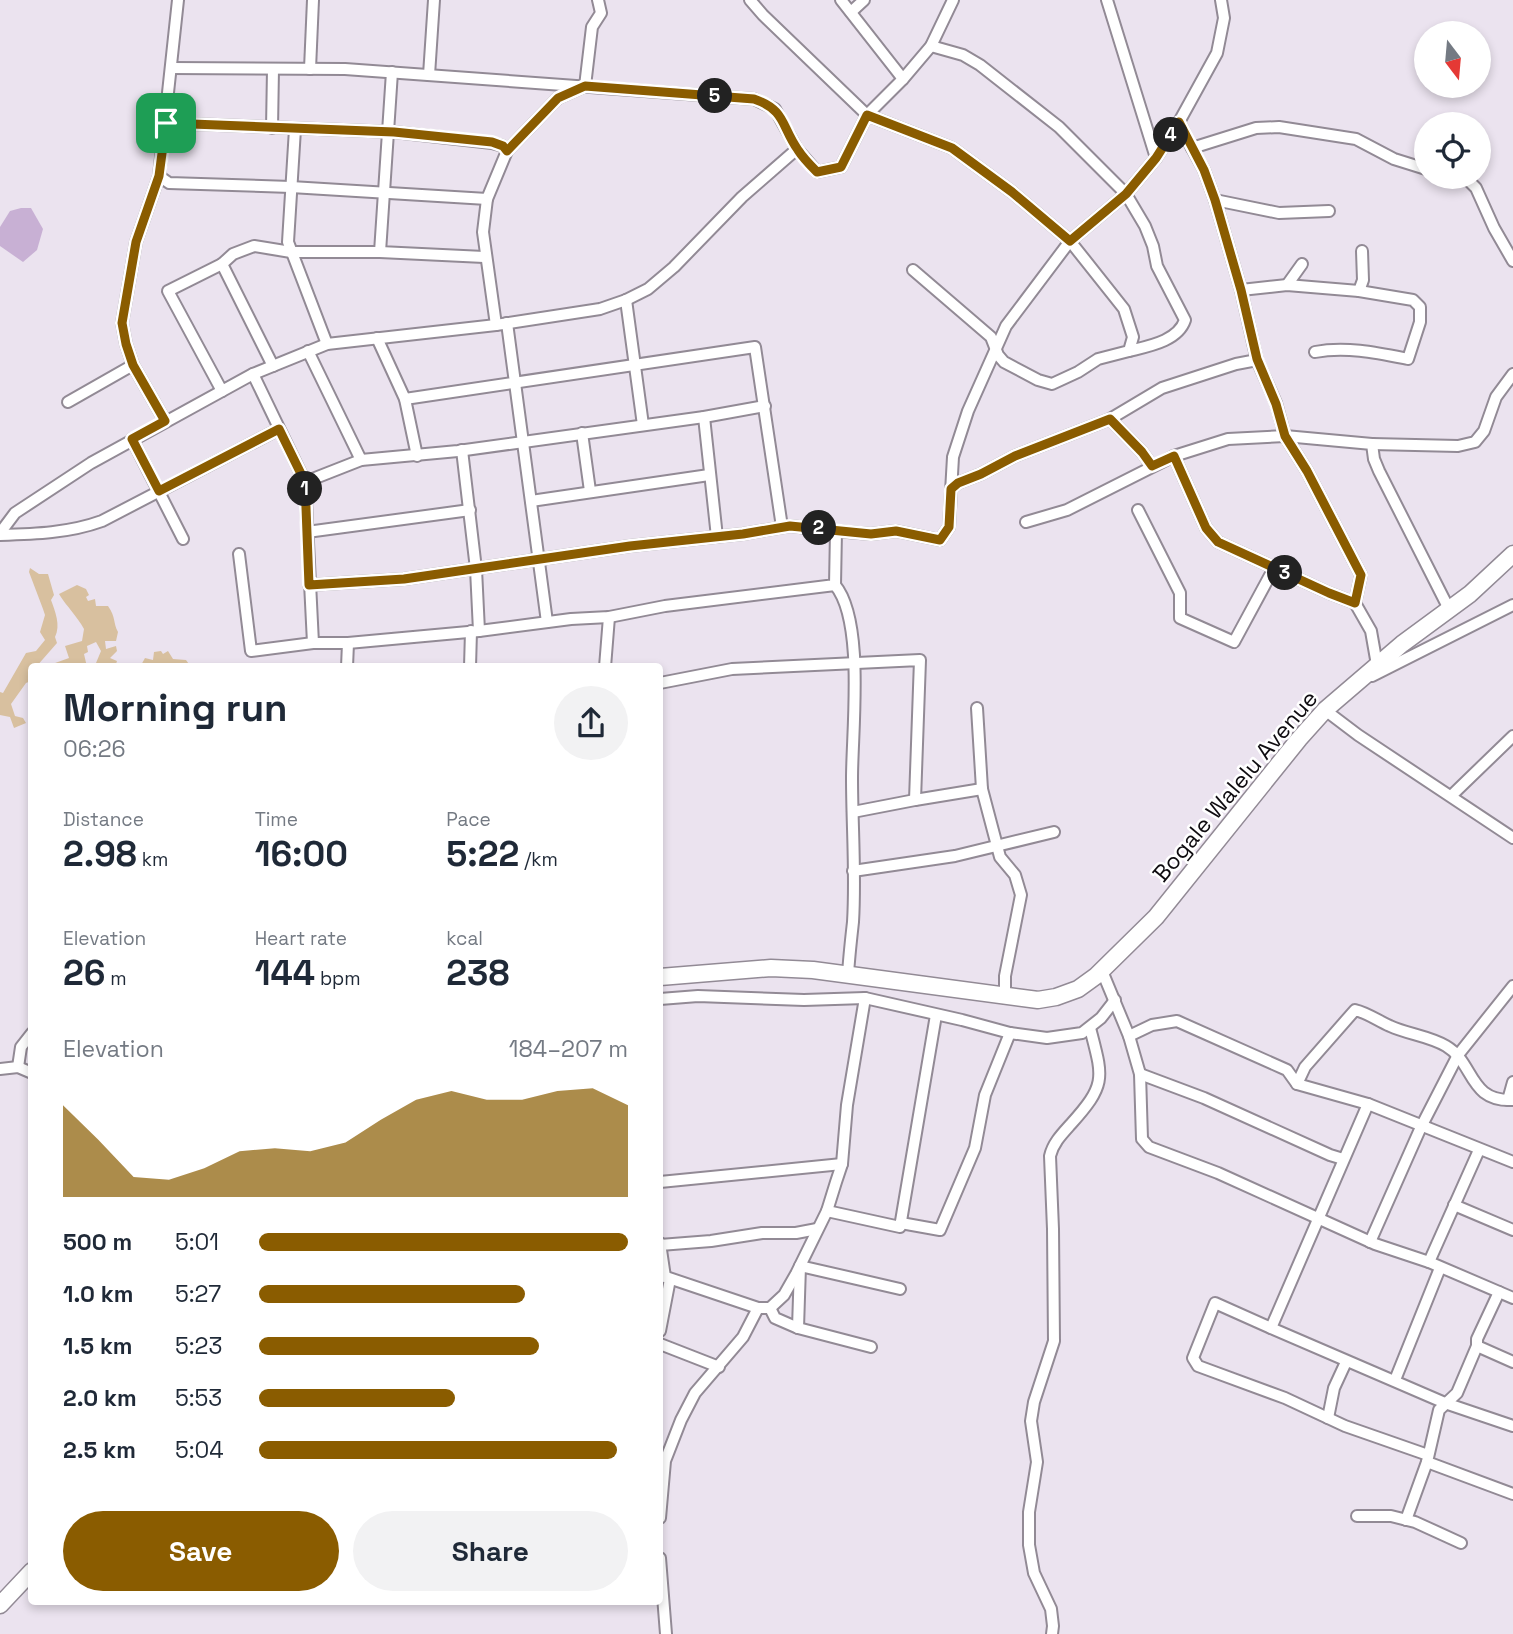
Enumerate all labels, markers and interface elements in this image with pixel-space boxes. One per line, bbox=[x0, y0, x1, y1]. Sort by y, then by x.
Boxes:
north arrow bbox=[1414, 21, 1491, 98]
map controls bbox=[1414, 21, 1491, 189]
pin: 5 bbox=[698, 78, 732, 114]
text: 5 bbox=[709, 83, 720, 108]
pin bbox=[136, 93, 196, 153]
icon: arrive bbox=[147, 104, 185, 142]
button: locate bbox=[1414, 112, 1491, 189]
pin: 4 bbox=[1154, 118, 1188, 152]
text: 4 bbox=[1164, 122, 1177, 147]
pin: 1 bbox=[288, 472, 322, 506]
text: 1 bbox=[300, 476, 309, 501]
pin: 2 bbox=[802, 510, 836, 546]
text: 2 bbox=[813, 515, 824, 540]
pin: 3 bbox=[1268, 556, 1302, 590]
text: 3 bbox=[1279, 560, 1290, 585]
text: Morning run bbox=[63, 684, 288, 732]
street label: Bogale Walelu Avenue bbox=[1146, 684, 1324, 888]
button: share bbox=[554, 686, 628, 760]
text: 06:26 bbox=[63, 734, 126, 764]
text: Distance bbox=[63, 807, 144, 832]
text: Time bbox=[255, 807, 298, 832]
text: Pace bbox=[446, 807, 491, 832]
text: 2.98 bbox=[63, 832, 137, 876]
text: 16:00 bbox=[255, 832, 348, 876]
text: 5:22 bbox=[446, 832, 519, 876]
text: km bbox=[137, 847, 168, 872]
text: /km bbox=[519, 847, 558, 872]
text: Elevation bbox=[63, 926, 146, 951]
text: Heart rate bbox=[255, 926, 347, 951]
text: kcal bbox=[446, 926, 483, 951]
text: 26 bbox=[63, 951, 105, 995]
text: 144 bbox=[255, 951, 315, 995]
text: 238 bbox=[446, 951, 509, 995]
text: m bbox=[105, 966, 127, 991]
text: bpm bbox=[315, 966, 361, 991]
text: Elevation bbox=[63, 1034, 164, 1064]
text: 184–207 m bbox=[509, 1034, 628, 1064]
text: 500 m bbox=[63, 1227, 132, 1257]
text: 5:01 bbox=[175, 1227, 219, 1257]
text: 1.0 km bbox=[63, 1279, 133, 1309]
text: 5:27 bbox=[175, 1279, 221, 1309]
text: 1.5 km bbox=[63, 1331, 133, 1361]
text: 5:23 bbox=[175, 1331, 222, 1361]
text: 2.0 km bbox=[63, 1383, 137, 1413]
text: 5:53 bbox=[175, 1383, 222, 1413]
text: 2.5 km bbox=[63, 1435, 136, 1465]
text: 5:04 bbox=[175, 1435, 224, 1465]
button: Save bbox=[63, 1511, 339, 1591]
button: Share bbox=[353, 1511, 628, 1591]

